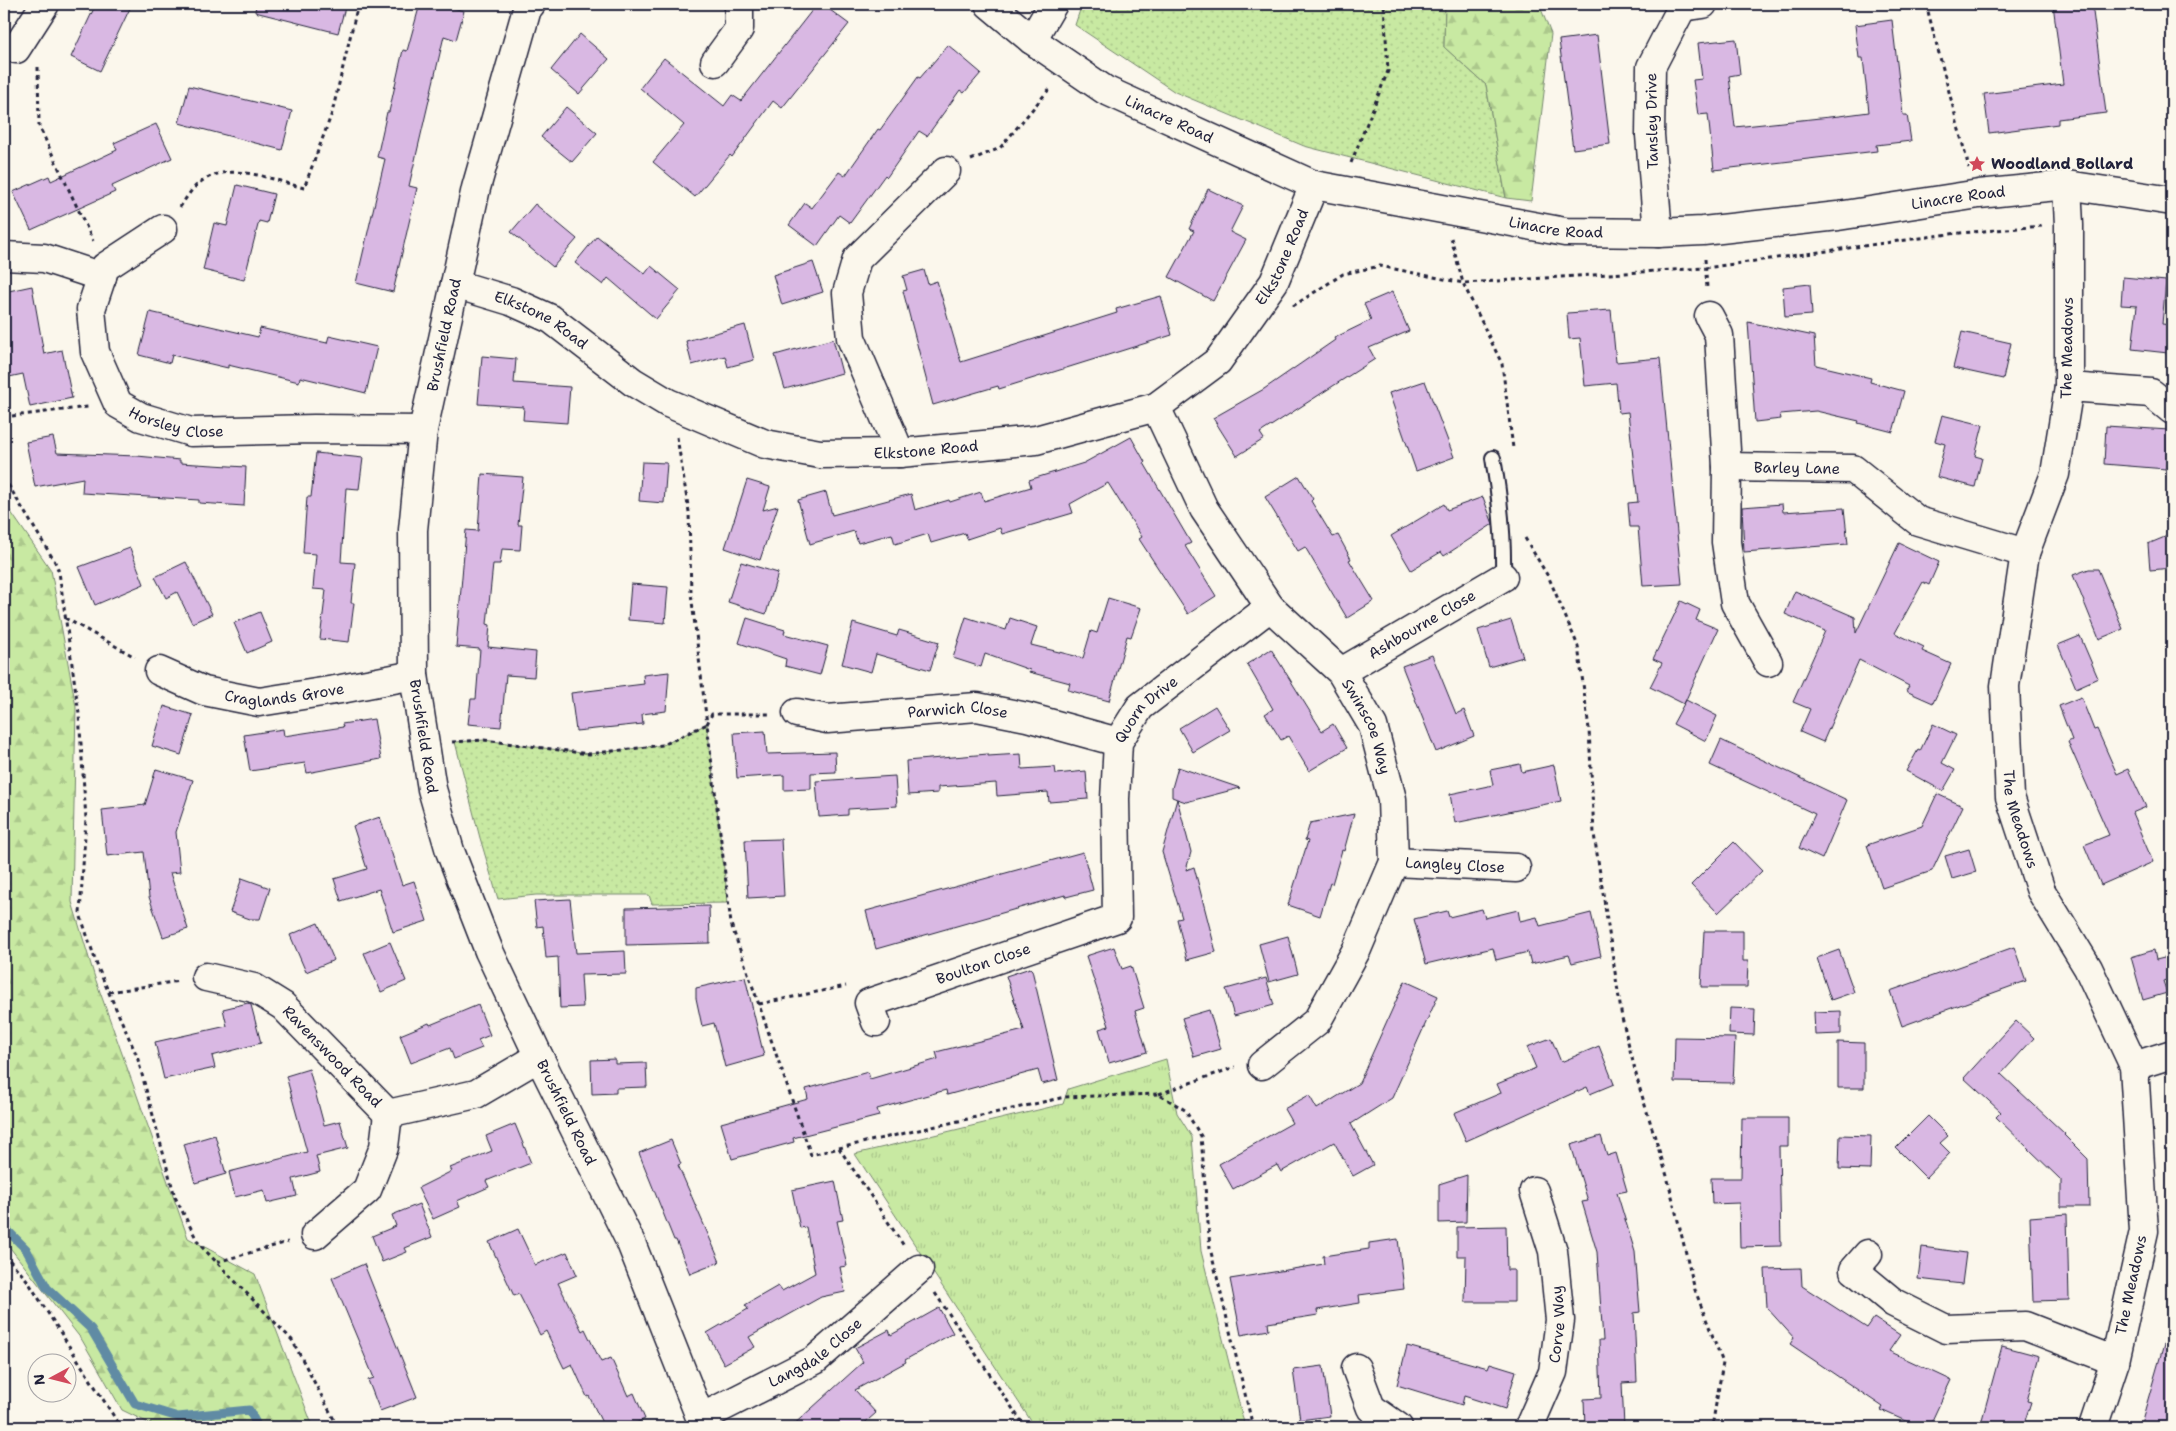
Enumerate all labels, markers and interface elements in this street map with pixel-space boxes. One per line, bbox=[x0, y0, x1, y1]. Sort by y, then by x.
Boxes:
street label: Tansley Drive bbox=[1641, 73, 1663, 169]
street label: Linacre Road bbox=[1122, 90, 1217, 148]
place icon: Woodland Bollard bbox=[1967, 154, 1987, 174]
place label: Woodland Bollard bbox=[1991, 154, 2133, 174]
street label: Linacre Road bbox=[1910, 181, 2007, 214]
street label: Elkstone Road bbox=[1251, 205, 1313, 309]
street label: Linacre Road bbox=[1507, 212, 1604, 242]
street label: Brushfield Road bbox=[422, 276, 466, 393]
street label: Elkstone Road bbox=[492, 286, 592, 354]
street label: The Meadows bbox=[2056, 297, 2078, 399]
street label: Horsley Close bbox=[125, 402, 224, 443]
street label: Elkstone Road bbox=[874, 436, 980, 463]
street label: Barley Lane bbox=[1754, 457, 1840, 479]
street label: Ashbourne Close bbox=[1365, 585, 1479, 664]
street label: Quorn Drive bbox=[1110, 672, 1182, 747]
street label: Swinscoe Way bbox=[1337, 675, 1395, 776]
street label: Brushfield Road bbox=[405, 678, 443, 795]
street label: Craglands Grove bbox=[223, 679, 346, 712]
street label: Parwich Close bbox=[907, 697, 1010, 723]
street label: The Meadows bbox=[1999, 769, 2043, 871]
street label: Langley Close bbox=[1404, 853, 1505, 877]
street label: Boulton Close bbox=[933, 938, 1033, 989]
street label: Ravenswood Road bbox=[278, 1001, 387, 1112]
street label: Brushfield Road bbox=[532, 1056, 601, 1169]
street label: The Meadows bbox=[2111, 1233, 2151, 1337]
street label: Corve Way bbox=[1544, 1285, 1570, 1364]
street label: Langdale Close bbox=[765, 1313, 866, 1392]
north arrow bbox=[28, 1354, 78, 1404]
text: N bbox=[29, 1373, 49, 1386]

